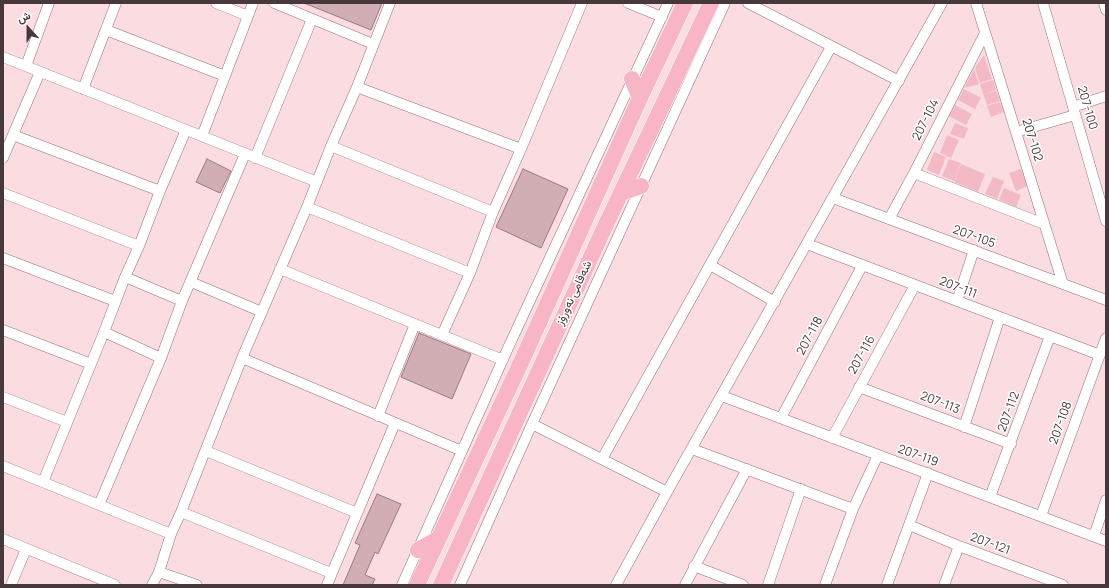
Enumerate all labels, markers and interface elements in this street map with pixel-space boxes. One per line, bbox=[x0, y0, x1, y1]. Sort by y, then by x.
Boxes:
text: ش bbox=[15, 7, 32, 26]
north arrow bbox=[8, 8, 48, 48]
street label: 207-100 bbox=[1074, 85, 1100, 131]
street label: 207-104 bbox=[910, 97, 942, 143]
street label: 207-102 bbox=[1019, 117, 1045, 163]
street label: 207-105 bbox=[951, 223, 997, 251]
street label: شەقامی نەورۆز bbox=[553, 258, 595, 328]
street label: 207-111 bbox=[937, 274, 979, 302]
street label: 207-118 bbox=[794, 314, 826, 358]
street label: 207-116 bbox=[846, 333, 878, 377]
street label: 207-113 bbox=[918, 389, 962, 417]
street label: 207-112 bbox=[995, 390, 1023, 434]
street label: 207-108 bbox=[1047, 400, 1075, 446]
street label: 207-119 bbox=[896, 442, 940, 470]
street label: 207-121 bbox=[968, 530, 1012, 558]

